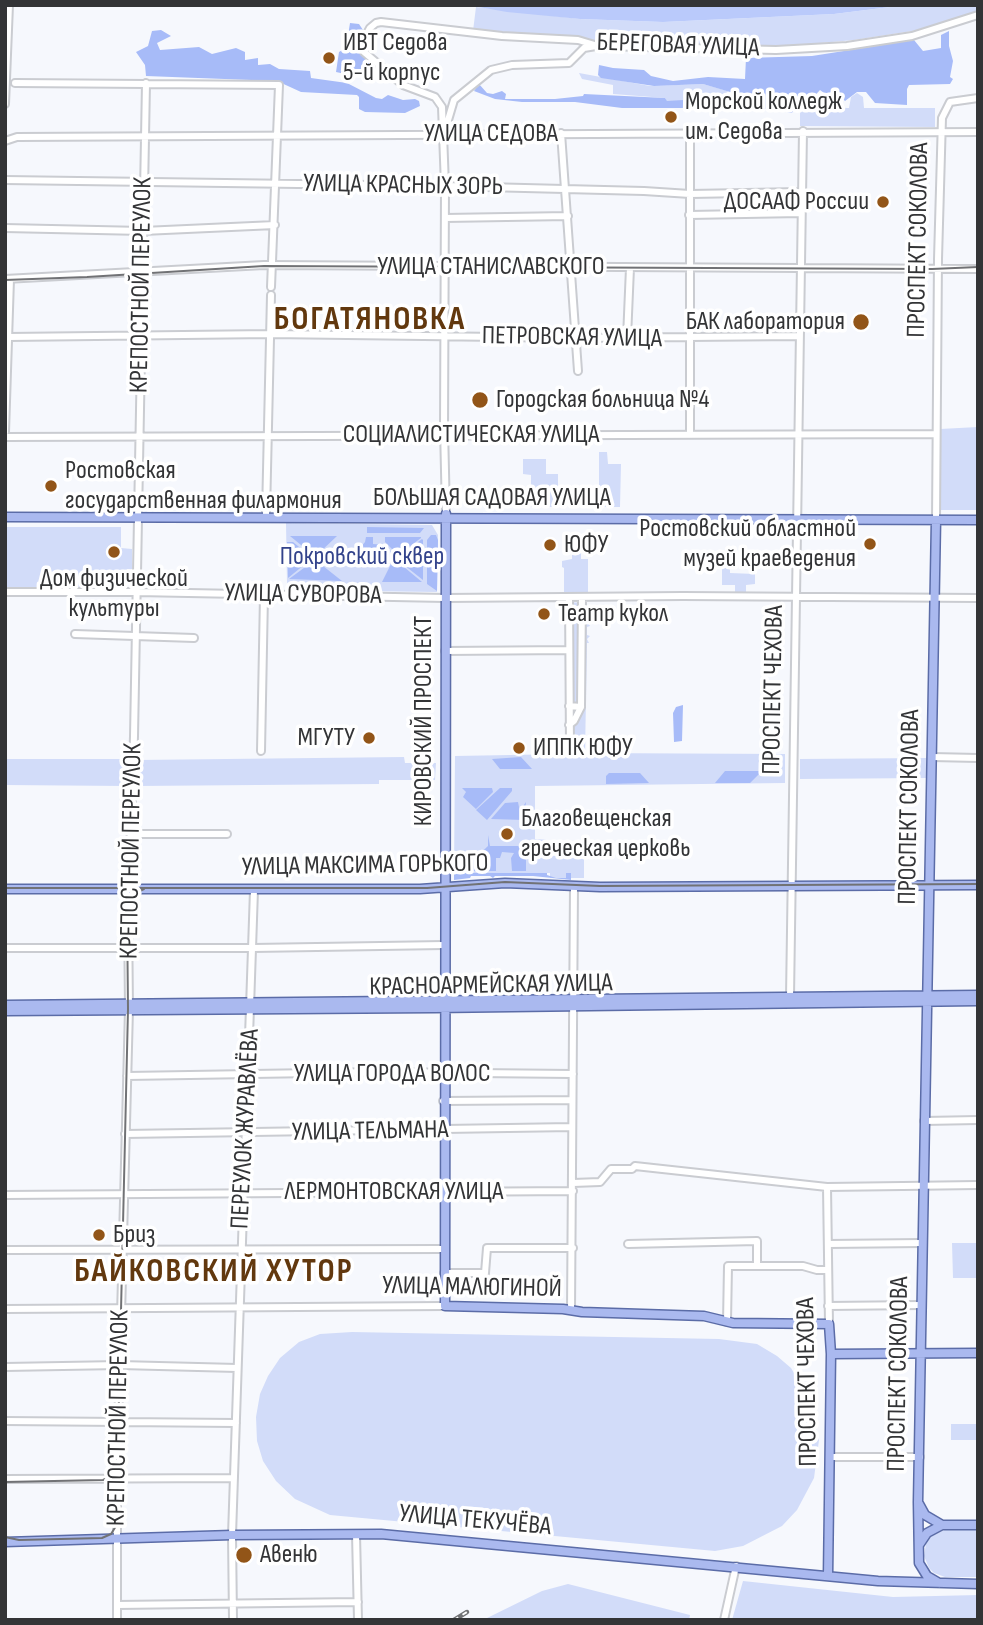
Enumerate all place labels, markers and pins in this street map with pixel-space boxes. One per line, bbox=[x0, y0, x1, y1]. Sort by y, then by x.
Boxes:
place label: ИВТ Седова 5-й корпус bbox=[343, 27, 447, 88]
marker: ИВТ Седова 5-й корпус bbox=[321, 50, 337, 66]
place label: Морской колледж им. Седова bbox=[685, 86, 842, 148]
marker: Морской колледж им. Седова bbox=[663, 109, 679, 125]
place label: ДОСААФ России bbox=[724, 186, 869, 218]
marker: ДОСААФ России bbox=[875, 194, 891, 210]
place label: БАК лаборатория bbox=[686, 306, 845, 338]
marker: БАК лаборатория bbox=[851, 312, 871, 332]
place label: Городская больница №4 bbox=[496, 384, 709, 416]
marker: Городская больница №4 bbox=[470, 390, 490, 410]
place label: Ростовская государственная филармония bbox=[65, 455, 342, 516]
marker: Ростовская государственная филармония bbox=[43, 478, 59, 494]
place label: Ростовский областной музей краеведения bbox=[639, 513, 856, 574]
place label: ЮФУ bbox=[564, 529, 609, 561]
marker: Ростовский областной музей краеведения bbox=[862, 536, 878, 552]
marker: ЮФУ bbox=[542, 537, 558, 553]
marker: Дом физической культуры bbox=[106, 544, 122, 560]
place label: Дом физической культуры bbox=[40, 563, 188, 624]
place label: Театр кукол bbox=[558, 598, 668, 630]
marker: Театр кукол bbox=[536, 606, 552, 622]
place label: МГУТУ bbox=[298, 722, 355, 754]
marker: МГУТУ bbox=[361, 730, 377, 746]
place label: ИППК ЮФУ bbox=[533, 732, 633, 764]
marker: ИППК ЮФУ bbox=[511, 740, 527, 756]
place label: Благовещенская греческая церковь bbox=[521, 803, 691, 864]
marker: Благовещенская греческая церковь bbox=[499, 826, 515, 842]
place label: Бриз bbox=[113, 1219, 155, 1251]
marker: Бриз bbox=[91, 1227, 107, 1243]
place label: Авеню bbox=[260, 1539, 318, 1571]
marker: Авеню bbox=[234, 1545, 254, 1565]

